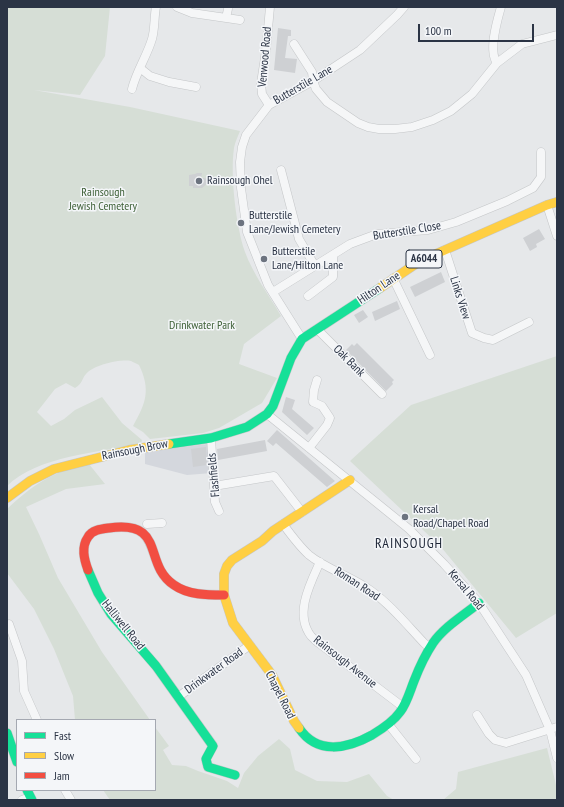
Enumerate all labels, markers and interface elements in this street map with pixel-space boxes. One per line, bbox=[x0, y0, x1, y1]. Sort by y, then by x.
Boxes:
scale bar bbox=[420, 16, 536, 42]
text: 100 m bbox=[425, 23, 452, 38]
street label: Venwood Road bbox=[255, 26, 275, 88]
street label: Butterstile Lane bbox=[271, 62, 335, 108]
place label: Rainsough Ohel bbox=[207, 174, 273, 188]
marker: Rainsough Ohel bbox=[194, 176, 204, 186]
park label: Rainsough Jewish Cemetery bbox=[69, 186, 137, 214]
place label: Butterstile Lane/Jewish Cemetery bbox=[249, 209, 341, 237]
marker: Butterstile Lane/Jewish Cemetery bbox=[236, 218, 246, 228]
street label: Butterstile Close bbox=[372, 219, 442, 243]
place label: Butterstile Lane/Hilton Lane bbox=[272, 245, 343, 273]
road number: A6044 bbox=[406, 250, 442, 268]
marker: Butterstile Lane/Hilton Lane bbox=[259, 254, 269, 264]
street label: Hilton Lane bbox=[355, 269, 403, 307]
street label: Links View bbox=[446, 275, 474, 321]
park label: Drinkwater Park bbox=[169, 319, 235, 333]
street label: Oak Bank bbox=[330, 342, 368, 380]
street label: Rainsough Brow bbox=[101, 437, 169, 463]
street label: Flashfields bbox=[205, 452, 223, 498]
place label: Kersal Road/Chapel Road bbox=[413, 503, 489, 531]
marker: Kersal Road/Chapel Road bbox=[400, 512, 410, 522]
district label: RAINSOUGH bbox=[375, 536, 443, 552]
street label: Roman Road bbox=[332, 564, 382, 604]
street label: Kersal Road bbox=[445, 567, 487, 613]
street label: Halliwell Road bbox=[99, 597, 147, 653]
street label: Rainsough Avenue bbox=[311, 633, 379, 691]
street label: Drinkwater Road bbox=[182, 645, 246, 697]
street label: Chapel Road bbox=[262, 669, 298, 721]
legend bbox=[16, 719, 156, 791]
text: Fast bbox=[54, 728, 71, 743]
text: Slow bbox=[54, 748, 74, 763]
text: Jam bbox=[54, 768, 70, 783]

